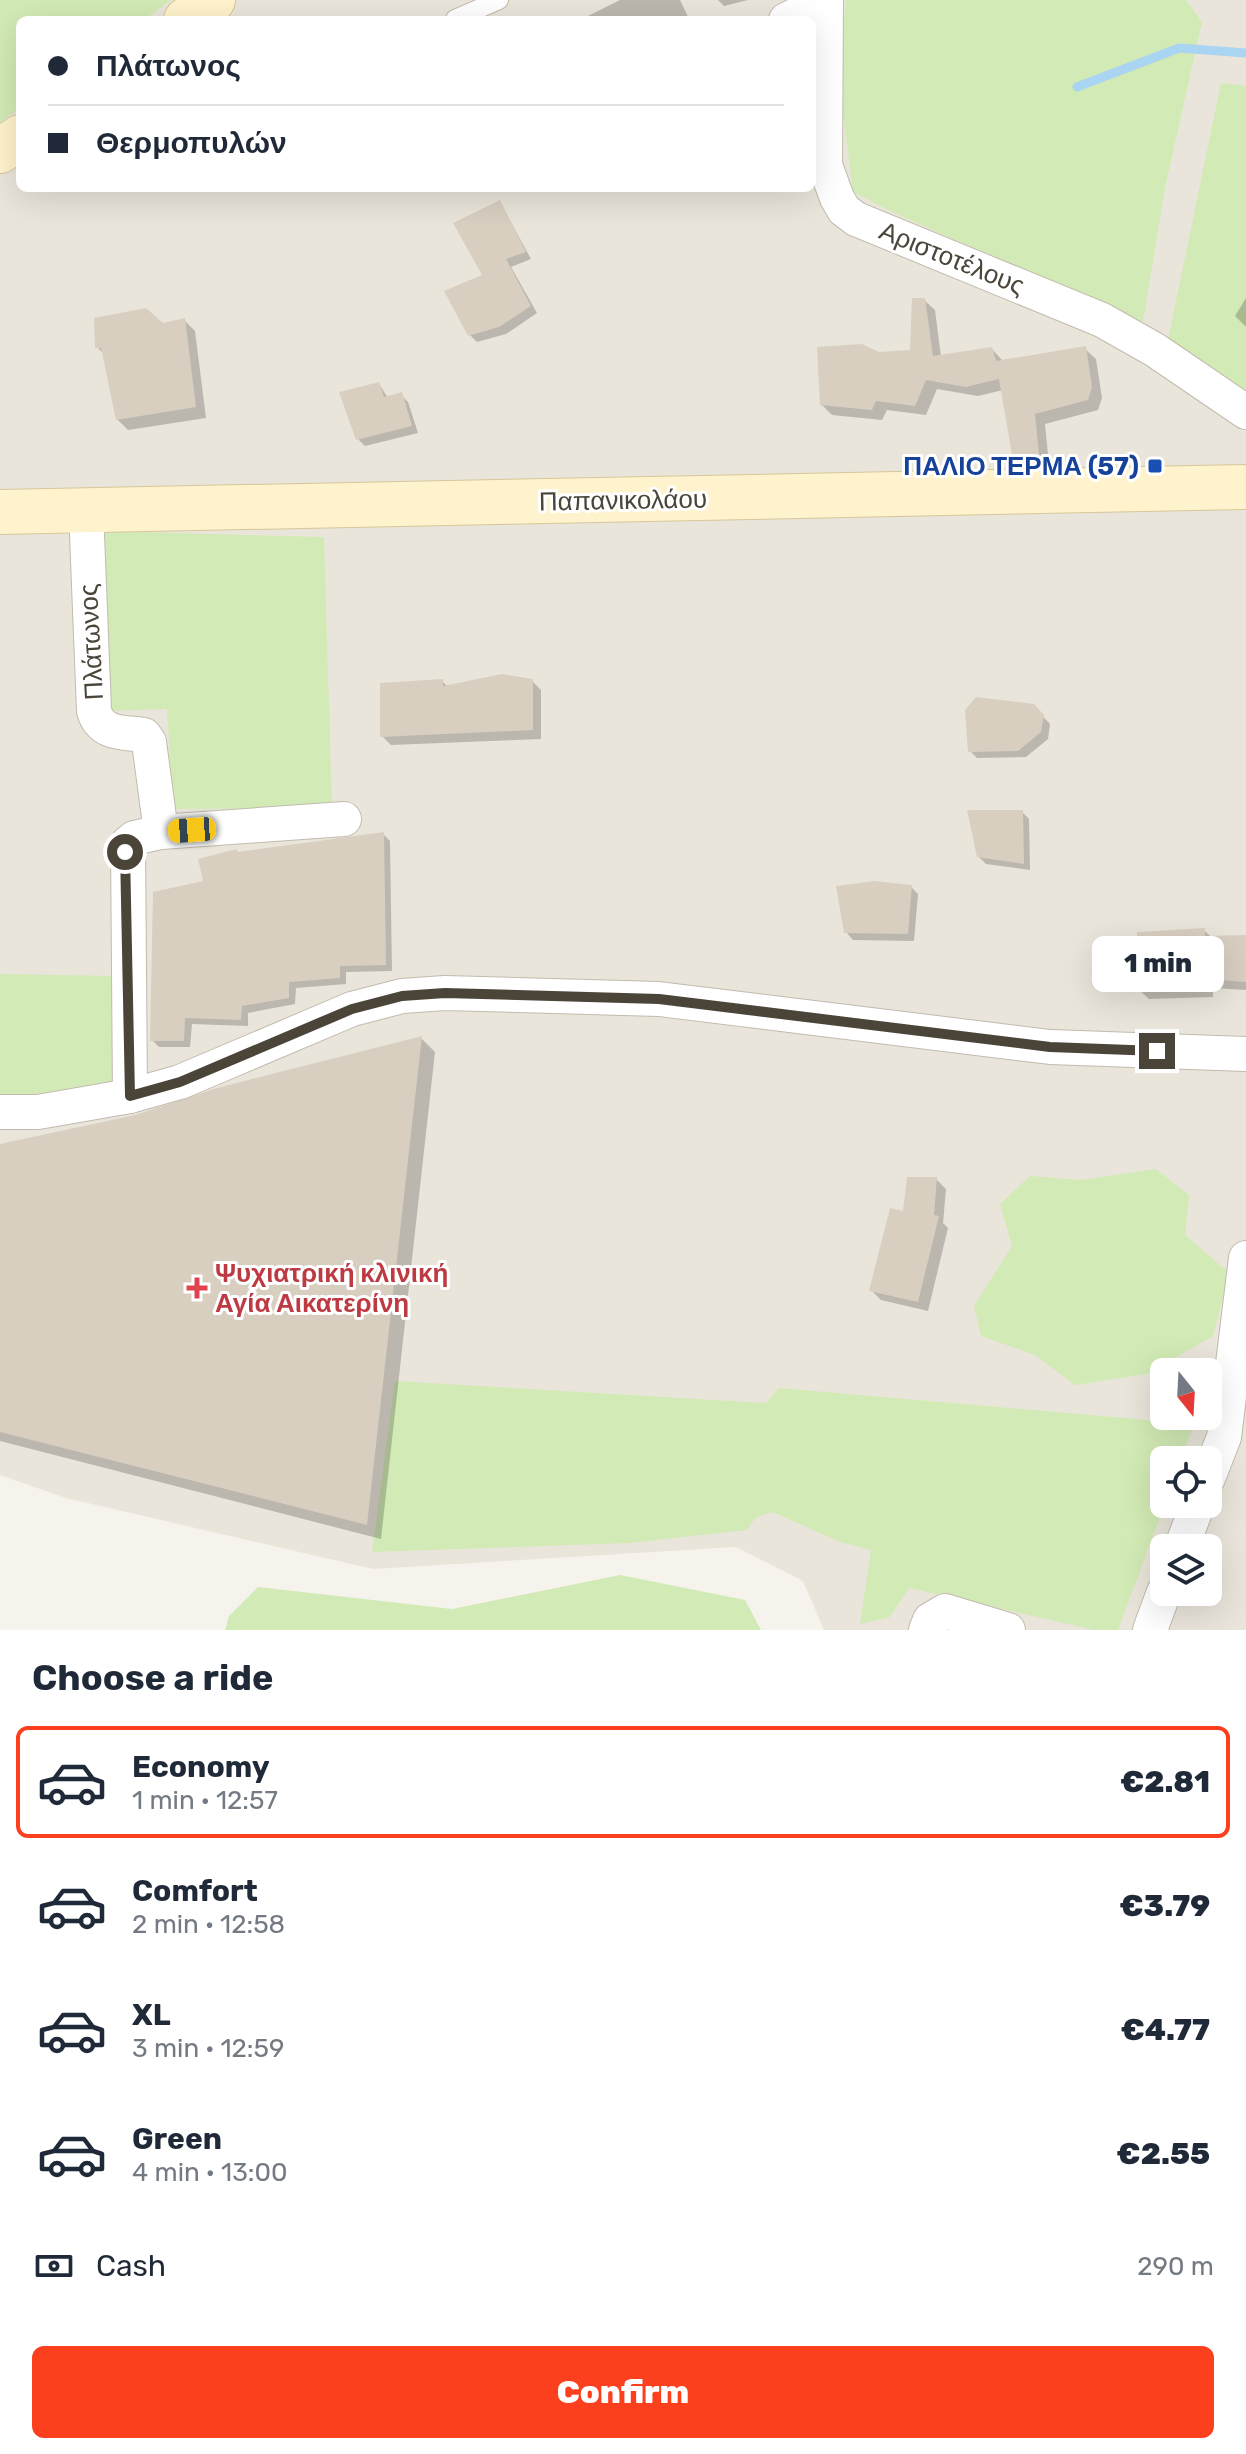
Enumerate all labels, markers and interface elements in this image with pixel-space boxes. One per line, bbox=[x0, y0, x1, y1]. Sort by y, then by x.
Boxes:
text: Πλάτωνος bbox=[96, 48, 241, 84]
text: Θερμοπυλών bbox=[96, 125, 287, 161]
street label: Αριστοτέλους bbox=[875, 215, 1029, 302]
place label: ΠΑΛΙΟ ΤΕΡΜΑ (57) bbox=[903, 451, 1139, 482]
marker: ΠΑΛΙΟ ΤΕΡΜΑ (57) bbox=[1146, 457, 1164, 475]
street label: Παπανικολάου bbox=[539, 484, 707, 517]
street label: Πλάτωνος bbox=[73, 583, 110, 701]
car bbox=[167, 816, 217, 844]
route start bbox=[107, 834, 143, 870]
callout: 1 min bbox=[1091, 935, 1223, 991]
text: 1 min bbox=[1124, 948, 1192, 979]
route end bbox=[1139, 1033, 1175, 1069]
place label: Ψυχιατρική κλινική Αγία Αικατερίνη bbox=[215, 1258, 448, 1319]
marker: Ψυχιατρική κλινική Αγία Αικατερίνη bbox=[186, 1277, 208, 1299]
north arrow bbox=[1150, 1358, 1222, 1430]
map controls bbox=[1150, 1358, 1222, 1606]
button: locate bbox=[1150, 1446, 1222, 1518]
button: layers bbox=[1150, 1534, 1222, 1606]
text: Choose a ride bbox=[32, 1656, 273, 1699]
icon: car bbox=[36, 1746, 108, 1818]
text: Economy bbox=[132, 1749, 270, 1785]
text: €2.81 bbox=[1120, 1764, 1210, 1800]
text: 1 min · 12:57 bbox=[132, 1785, 278, 1816]
icon: car bbox=[36, 1870, 108, 1942]
text: Comfort bbox=[132, 1873, 258, 1909]
text: €3.79 bbox=[1120, 1888, 1210, 1924]
text: 2 min · 12:58 bbox=[132, 1909, 285, 1940]
icon: car bbox=[36, 1994, 108, 2066]
text: XL bbox=[132, 1997, 171, 2033]
text: €4.77 bbox=[1121, 2012, 1210, 2048]
text: 3 min · 12:59 bbox=[132, 2033, 284, 2064]
icon: car bbox=[36, 2118, 108, 2190]
text: Green bbox=[132, 2121, 222, 2157]
text: €2.55 bbox=[1117, 2136, 1210, 2172]
text: 4 min · 13:00 bbox=[132, 2157, 287, 2188]
icon: cash bbox=[32, 2244, 76, 2288]
text: Cash bbox=[96, 2248, 166, 2284]
text: 290 m bbox=[1137, 2251, 1214, 2282]
button: Confirm bbox=[32, 2346, 1214, 2438]

